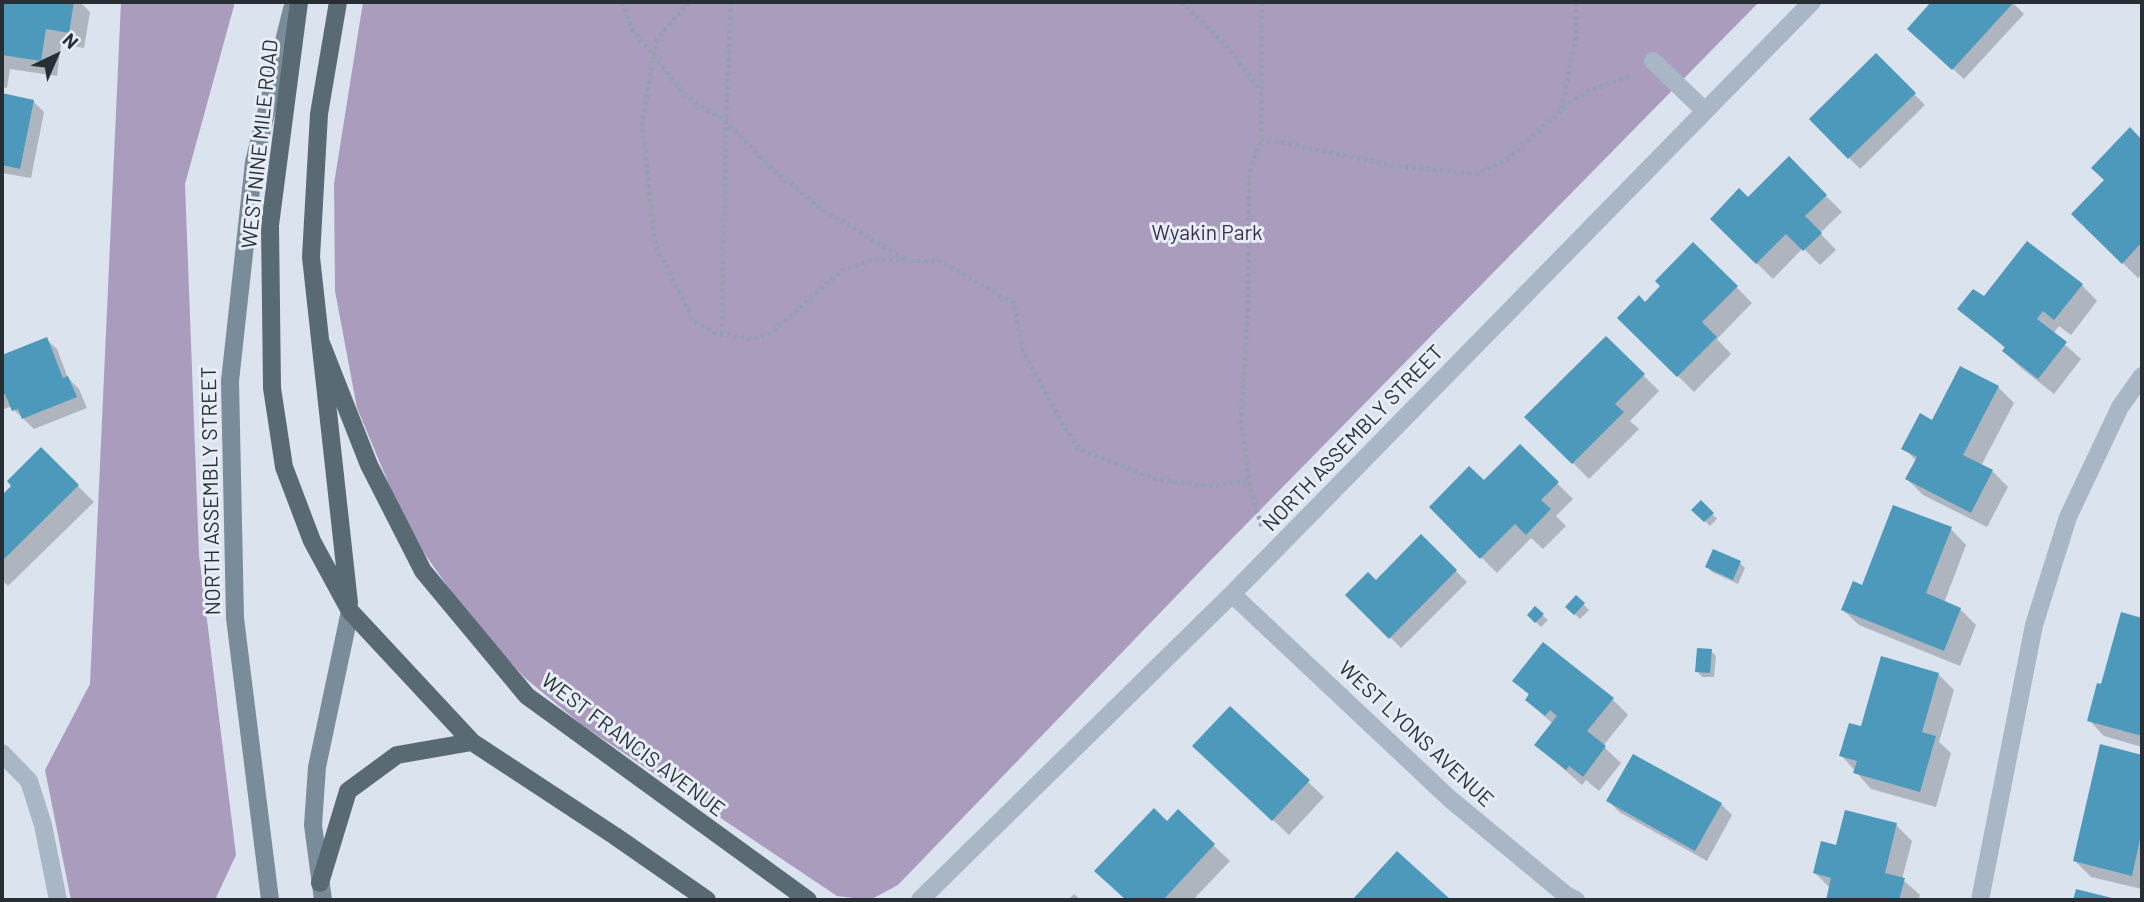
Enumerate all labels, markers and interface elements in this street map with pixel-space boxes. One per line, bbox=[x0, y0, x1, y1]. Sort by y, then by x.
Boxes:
north arrow bbox=[21, 21, 91, 91]
text: N bbox=[58, 28, 83, 53]
street label: WEST NINE MILE ROAD bbox=[236, 38, 284, 250]
park label: Wyakin Park bbox=[1151, 220, 1263, 246]
street label: NORTH ASSEMBLY STREET bbox=[1257, 340, 1449, 536]
street label: NORTH ASSEMBLY STREET bbox=[196, 366, 226, 616]
street label: WEST LYONS AVENUE bbox=[1333, 656, 1499, 812]
street label: WEST FRANCIS AVENUE bbox=[536, 668, 730, 822]

